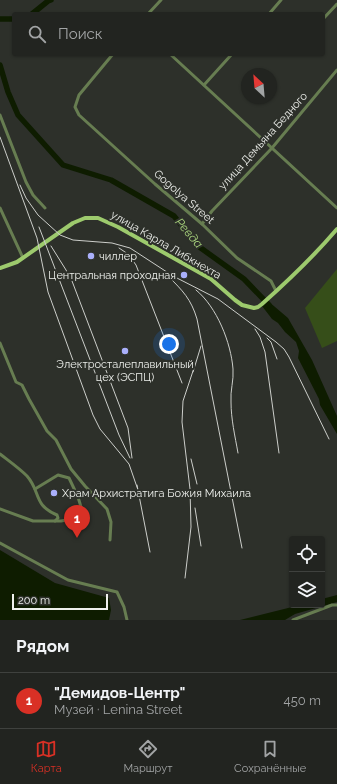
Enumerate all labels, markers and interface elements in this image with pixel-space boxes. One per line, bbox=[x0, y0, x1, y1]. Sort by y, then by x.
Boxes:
search box bbox=[12, 12, 325, 56]
icon: search bbox=[26, 23, 48, 45]
text: Поиск bbox=[58, 25, 103, 43]
north arrow bbox=[241, 68, 277, 104]
street label: улица Демьяна Бедного bbox=[216, 89, 310, 192]
street label: Gogolya Street bbox=[151, 167, 217, 227]
street label: улица Карла Либкнехта bbox=[108, 208, 224, 282]
water label: Ревда bbox=[172, 215, 206, 251]
place label: чиллер bbox=[99, 250, 137, 263]
marker: чиллер bbox=[86, 251, 96, 261]
place label: Центральная проходная bbox=[48, 269, 176, 282]
marker: Центральная проходная bbox=[179, 270, 189, 280]
your location bbox=[159, 334, 179, 354]
marker: Электросталеплавильный цех (ЭСПЦ) bbox=[120, 346, 130, 356]
place label: Электросталеплавильный цех (ЭСПЦ) bbox=[56, 358, 194, 384]
place label: Храм Архистратига Божия Михаила bbox=[62, 487, 251, 500]
marker: Храм Архистратига Божия Михаила bbox=[49, 488, 59, 498]
pin: 1 bbox=[64, 505, 90, 538]
map controls bbox=[289, 536, 325, 608]
button: locate bbox=[289, 536, 325, 572]
button: layers bbox=[289, 572, 325, 608]
scale bar bbox=[12, 592, 108, 611]
text: 200 m bbox=[18, 594, 50, 607]
text: Рядом bbox=[16, 636, 69, 656]
text: "Демидов-Центр" bbox=[54, 684, 185, 702]
text: 1 bbox=[26, 693, 32, 708]
text: 450 m bbox=[284, 693, 321, 708]
text: Музей · Lenina Street bbox=[54, 702, 182, 717]
tab: Карта bbox=[31, 738, 62, 775]
tab: Маршрут bbox=[123, 738, 172, 775]
tab: Сохранённые bbox=[234, 738, 306, 775]

